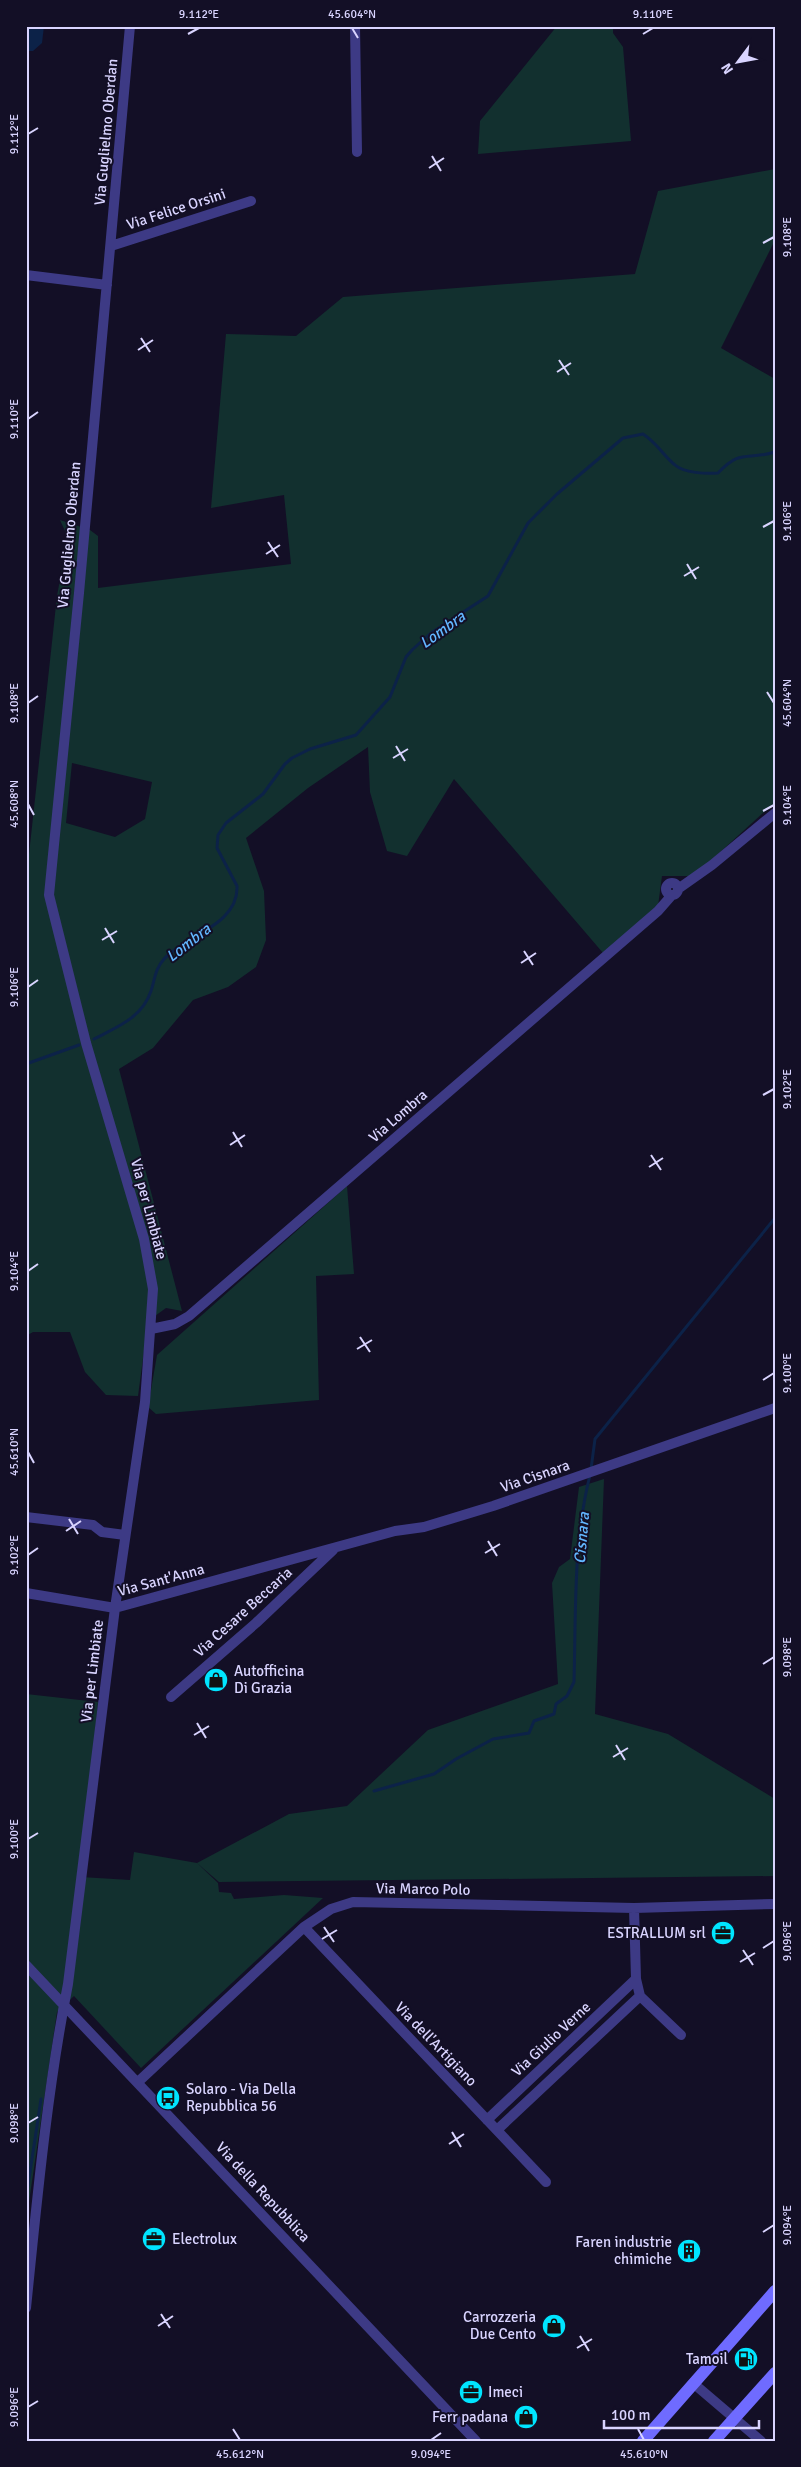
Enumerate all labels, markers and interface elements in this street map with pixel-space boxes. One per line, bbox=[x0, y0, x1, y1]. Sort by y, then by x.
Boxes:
text: 9.112°E bbox=[179, 7, 219, 22]
text: 45.604°N bbox=[328, 7, 376, 22]
text: 9.110°E bbox=[633, 7, 673, 22]
north arrow bbox=[714, 38, 764, 88]
street label: Via Guglielmo Oberdan bbox=[91, 58, 121, 206]
text: N bbox=[718, 60, 737, 77]
text: 9.112°E bbox=[7, 114, 22, 154]
street label: Via Felice Orsini bbox=[124, 185, 228, 233]
text: 9.108°E bbox=[780, 217, 795, 257]
text: 9.110°E bbox=[7, 399, 22, 439]
street label: Via Guglielmo Oberdan bbox=[54, 461, 84, 609]
text: 9.106°E bbox=[780, 501, 795, 541]
water label: Lombra bbox=[416, 606, 470, 653]
text: 45.604°N bbox=[780, 679, 795, 727]
text: 9.108°E bbox=[7, 683, 22, 723]
text: 45.608°N bbox=[7, 780, 22, 828]
text: 9.104°E bbox=[780, 785, 795, 825]
water label: Lombra bbox=[162, 919, 216, 966]
text: 9.106°E bbox=[7, 967, 22, 1007]
text: 9.102°E bbox=[780, 1069, 795, 1109]
street label: Via Lombra bbox=[365, 1086, 431, 1146]
street label: Via per Limbiate bbox=[127, 1157, 171, 1261]
text: 9.104°E bbox=[7, 1251, 22, 1291]
text: 9.100°E bbox=[780, 1353, 795, 1393]
text: 45.610°N bbox=[7, 1428, 22, 1476]
street label: Via Cisnara bbox=[498, 1456, 572, 1496]
water label: Cisnara bbox=[570, 1511, 594, 1565]
text: 9.102°E bbox=[7, 1535, 22, 1575]
street label: Via Sant'Anna bbox=[116, 1560, 206, 1600]
street label: Via Cesare Beccaria bbox=[190, 1563, 296, 1661]
street label: Via per Limbiate bbox=[77, 1619, 107, 1723]
text: 9.098°E bbox=[780, 1637, 795, 1677]
place label: Autofficina Di Grazia bbox=[234, 1662, 304, 1697]
shop icon: Autofficina Di Grazia bbox=[203, 1667, 229, 1693]
text: 9.100°E bbox=[7, 1819, 22, 1859]
street label: Via Marco Polo bbox=[376, 1879, 471, 1899]
office icon: ESTRALLUM srl bbox=[710, 1920, 736, 1946]
text: 9.096°E bbox=[780, 1921, 795, 1961]
place label: ESTRALLUM srl bbox=[607, 1924, 706, 1942]
street label: Via dell'Artigiano bbox=[391, 1998, 481, 2090]
street label: Via Giulio Verne bbox=[508, 1998, 594, 2080]
place label: Solaro - Via Della Repubblica 56 bbox=[186, 2080, 296, 2115]
bus stop icon: Solaro - Via Della Repubblica 56 bbox=[155, 2085, 181, 2111]
text: 9.098°E bbox=[7, 2103, 22, 2143]
street label: Via della Repubblica bbox=[212, 2138, 314, 2246]
text: 9.094°E bbox=[780, 2205, 795, 2245]
office icon: Electrolux bbox=[141, 2226, 167, 2252]
place label: Electrolux bbox=[172, 2230, 237, 2248]
place label: Faren industrie chimiche bbox=[575, 2233, 672, 2268]
building icon: Faren industrie chimiche bbox=[676, 2238, 702, 2264]
place label: Carrozzeria Due Cento bbox=[463, 2308, 536, 2343]
shop icon: Carrozzeria Due Cento bbox=[541, 2313, 567, 2339]
fuel station icon: Tamoil bbox=[733, 2346, 759, 2372]
place label: Tamoil bbox=[686, 2350, 728, 2368]
office icon: Imeci bbox=[458, 2379, 484, 2405]
place label: Imeci bbox=[488, 2383, 523, 2401]
text: 9.096°E bbox=[7, 2387, 22, 2427]
scale bar bbox=[604, 2397, 758, 2429]
shop icon: Ferr padana bbox=[513, 2404, 539, 2430]
text: 100 m bbox=[611, 2406, 651, 2424]
place label: Ferr padana bbox=[432, 2408, 508, 2426]
text: 45.612°N bbox=[216, 2447, 264, 2462]
text: 9.094°E bbox=[411, 2447, 451, 2462]
text: 45.610°N bbox=[620, 2447, 668, 2462]

